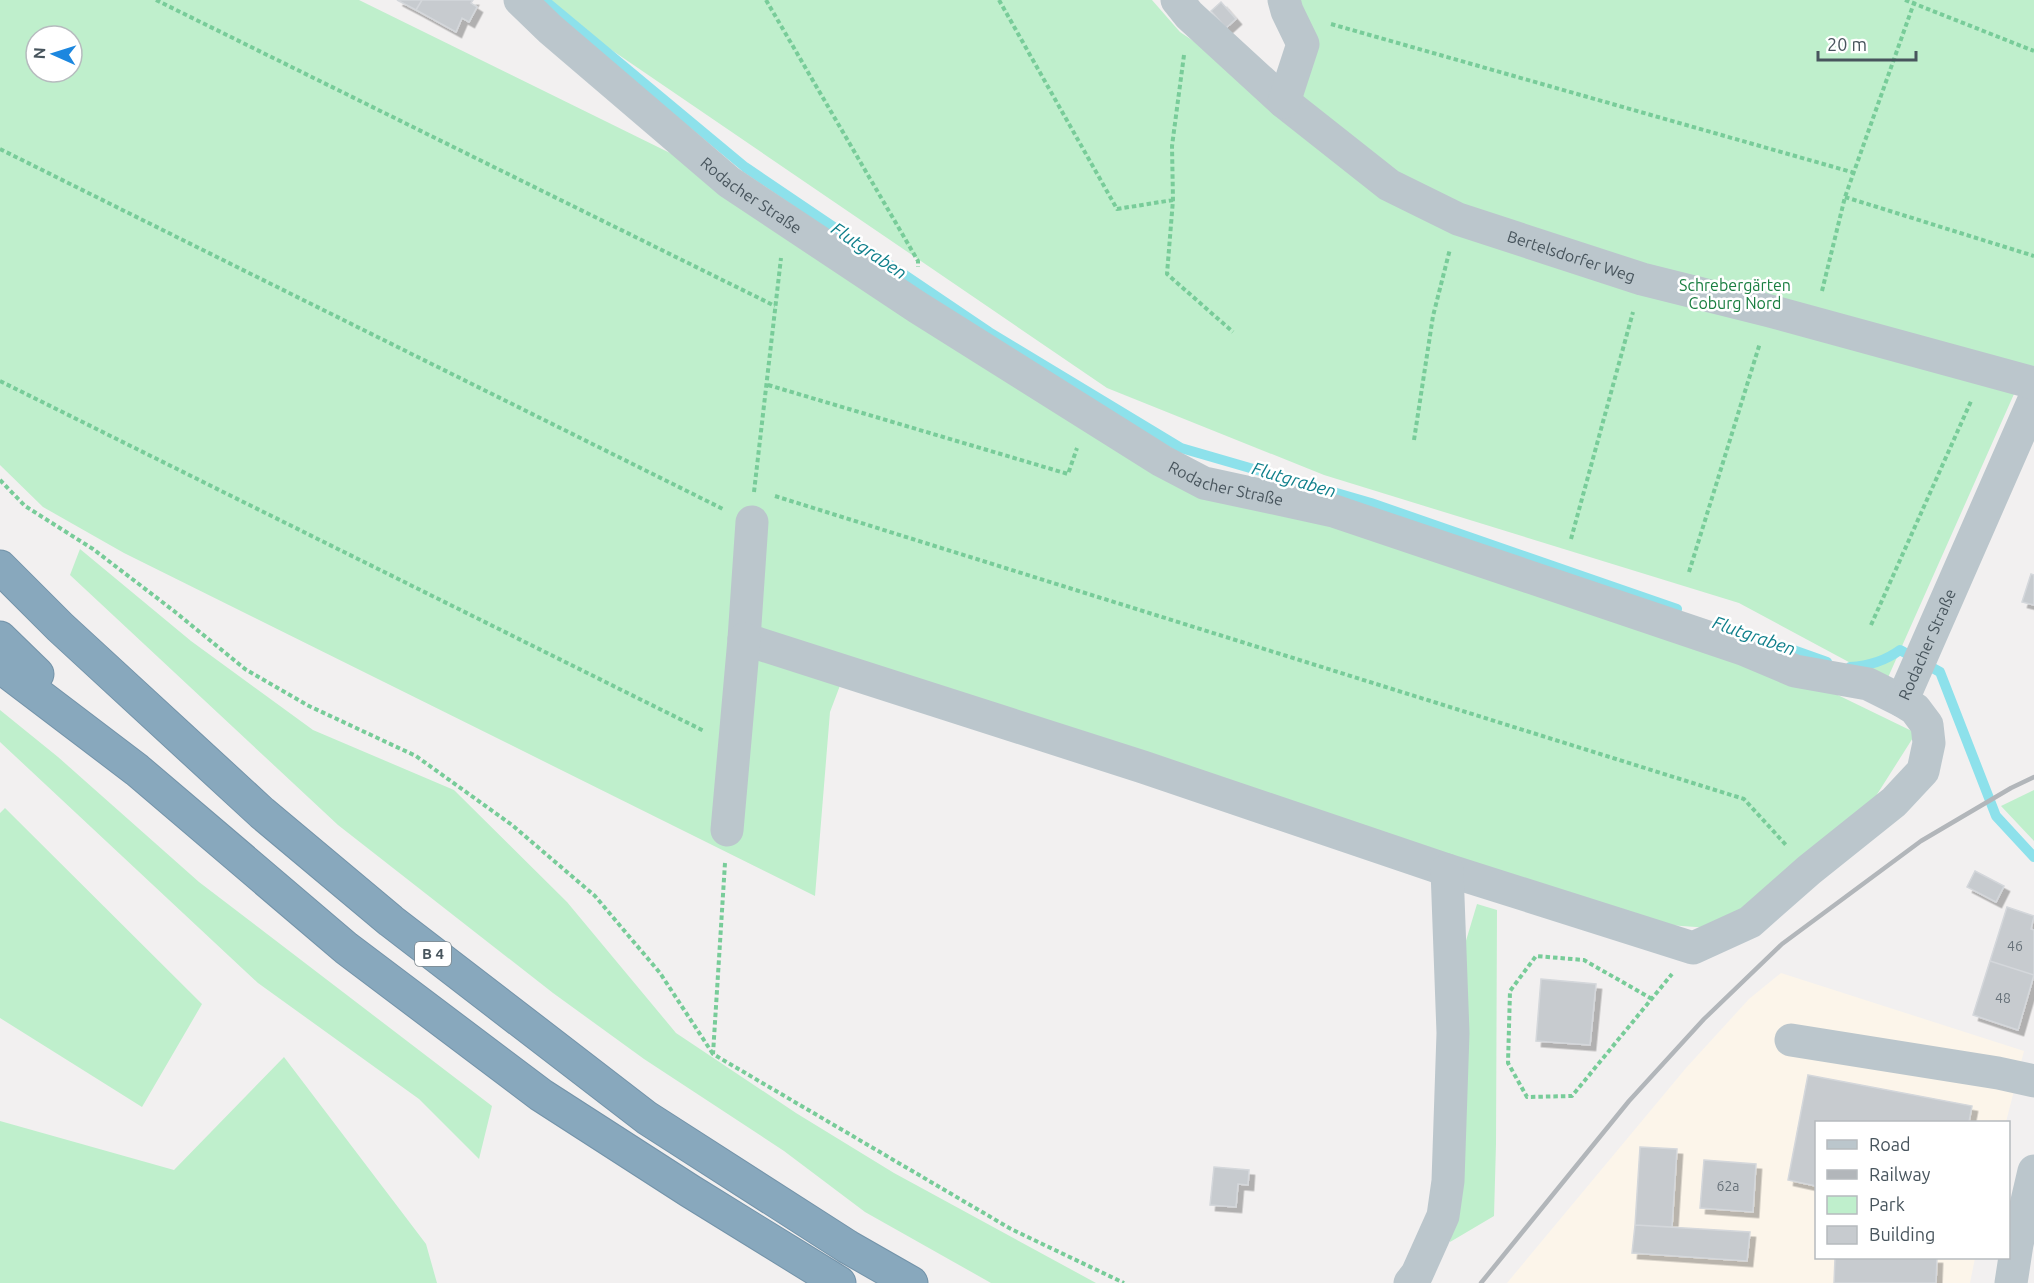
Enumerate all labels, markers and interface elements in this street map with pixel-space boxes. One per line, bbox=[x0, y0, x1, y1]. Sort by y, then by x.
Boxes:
north arrow bbox=[24, 24, 84, 84]
scale bar bbox=[1818, 24, 1916, 62]
text: 20 m bbox=[1827, 34, 1867, 54]
text: N bbox=[30, 47, 48, 60]
street label: Rodacher Straße bbox=[697, 153, 805, 237]
water label: Flutgraben bbox=[828, 218, 911, 283]
street label: Bertelsdorfer Weg bbox=[1505, 227, 1638, 285]
park label: Schrebergärten Coburg Nord bbox=[1679, 276, 1791, 312]
street label: Rodacher Straße bbox=[1166, 457, 1285, 509]
water label: Flutgraben bbox=[1250, 458, 1339, 501]
street label: Rodacher Straße bbox=[1895, 586, 1959, 703]
water label: Flutgraben bbox=[1710, 612, 1798, 659]
house number: 46 bbox=[2007, 938, 2023, 954]
road number: B 4 bbox=[415, 942, 451, 966]
house number: 48 bbox=[1995, 990, 2011, 1006]
legend bbox=[1815, 1121, 2010, 1259]
text: Road bbox=[1869, 1134, 1911, 1154]
text: Railway bbox=[1869, 1164, 1931, 1184]
house number: 62a bbox=[1717, 1178, 1740, 1194]
text: Park bbox=[1869, 1194, 1905, 1214]
text: Building bbox=[1869, 1224, 1935, 1244]

